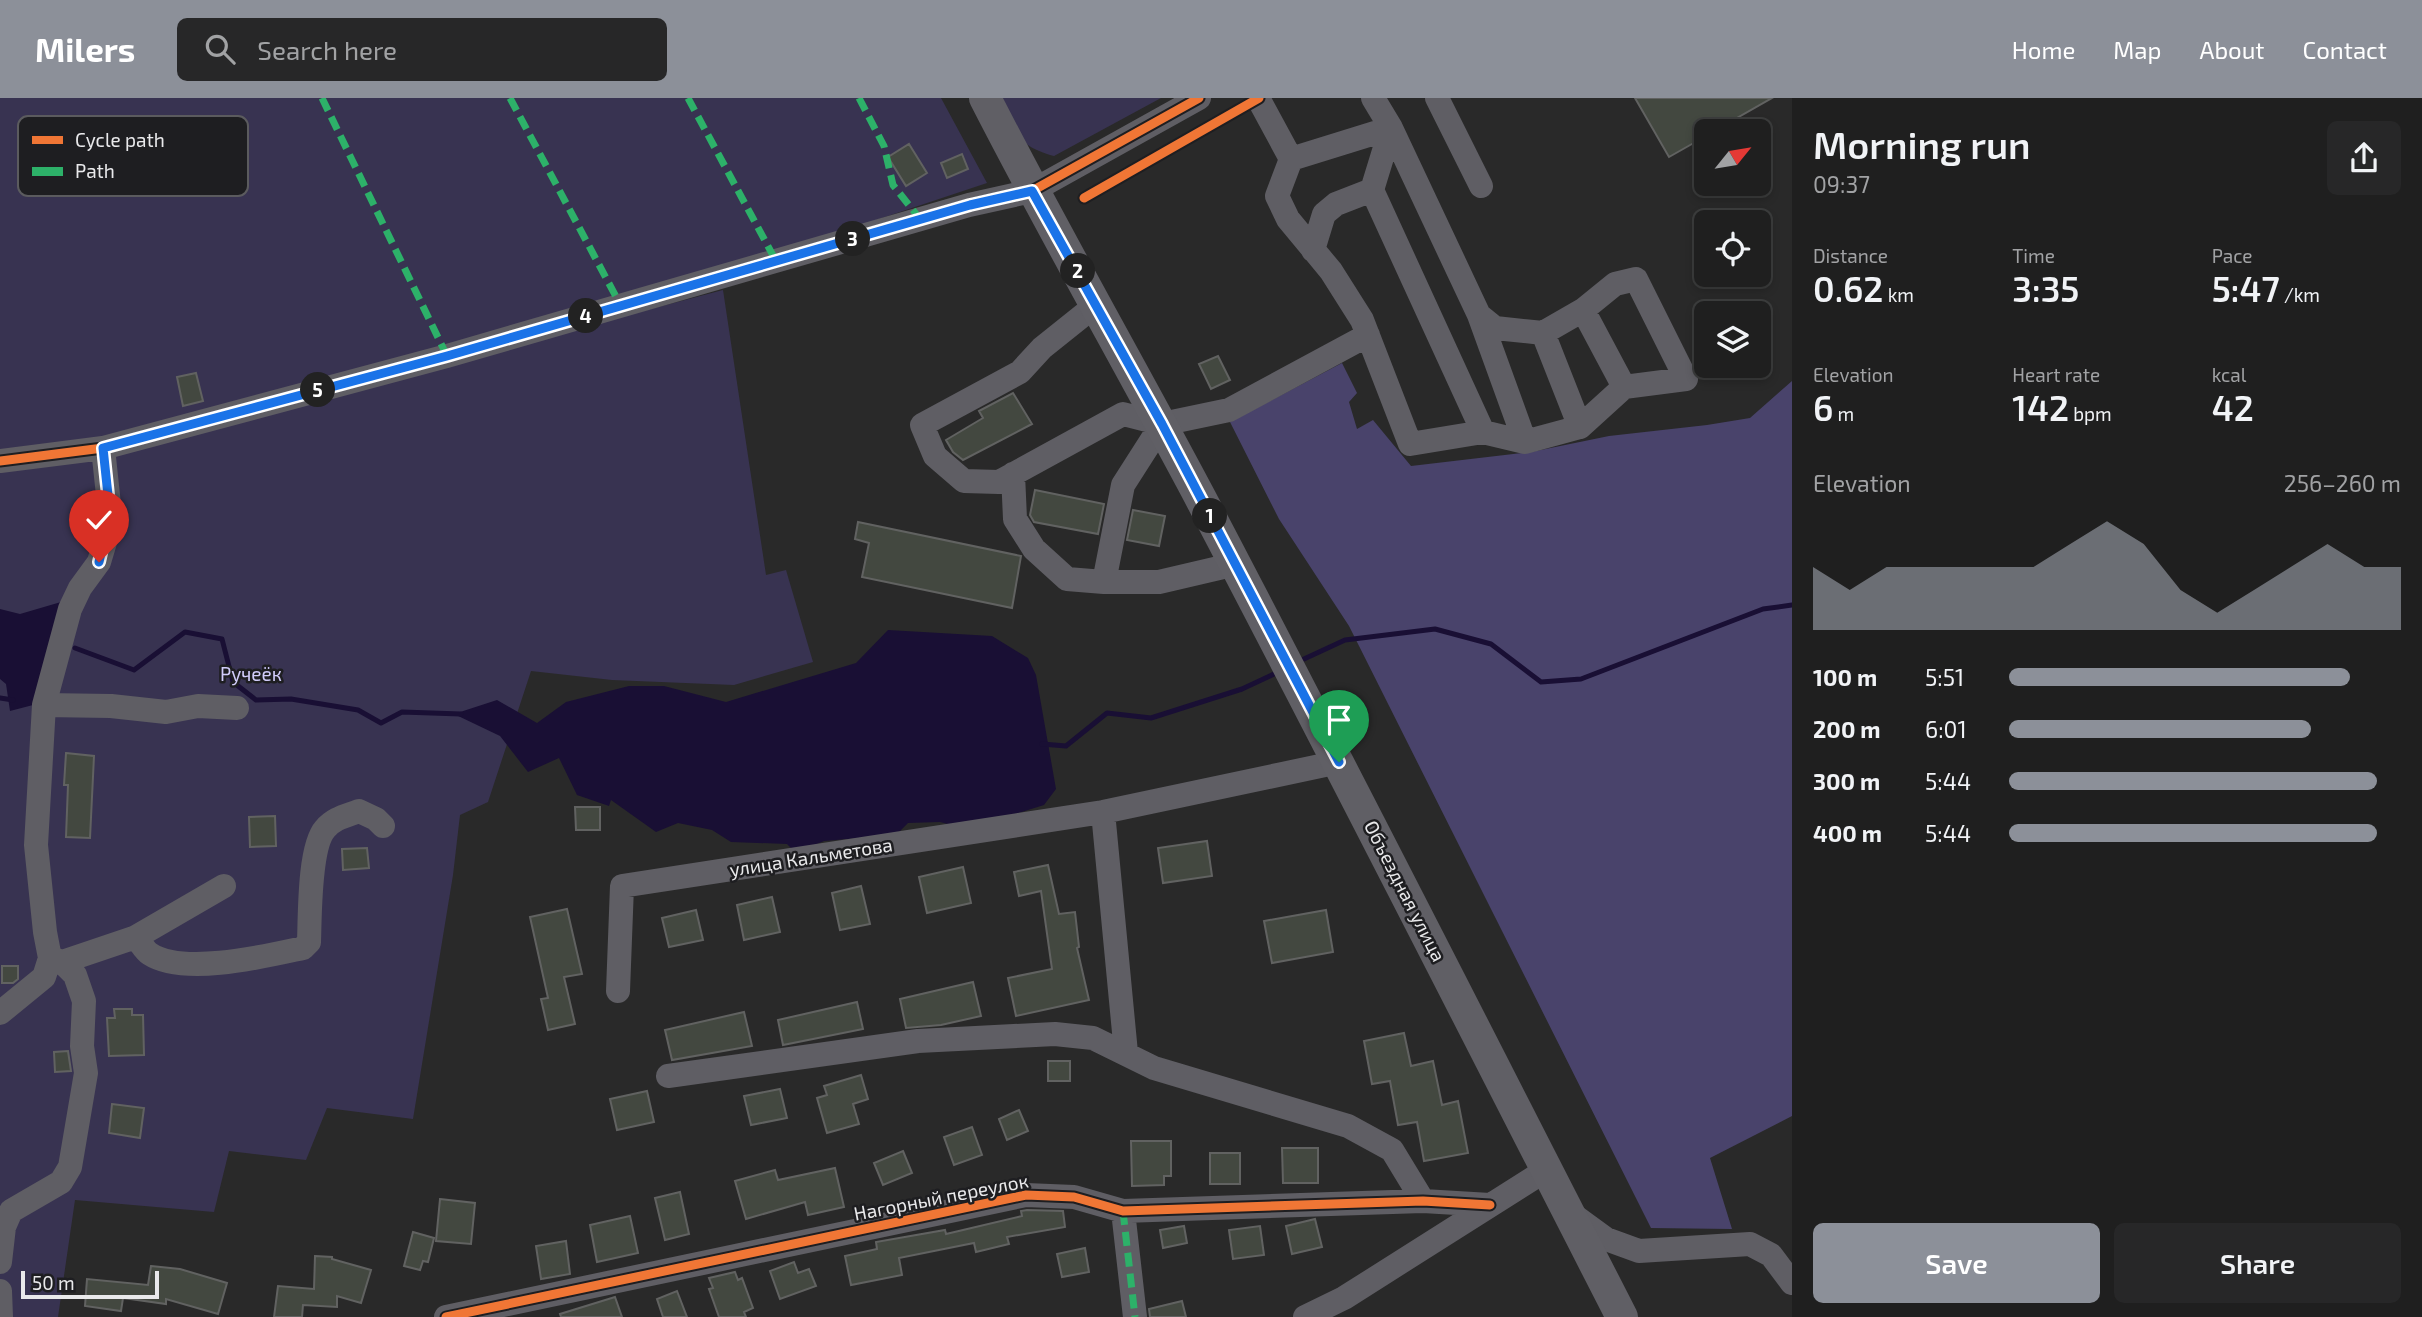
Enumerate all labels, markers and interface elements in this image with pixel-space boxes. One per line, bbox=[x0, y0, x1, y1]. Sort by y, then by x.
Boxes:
search box bbox=[177, 18, 667, 81]
text: Milers bbox=[35, 29, 135, 69]
icon: search bbox=[201, 30, 239, 68]
text: Search here bbox=[257, 34, 397, 65]
text: Home bbox=[2012, 35, 2075, 64]
text: Map bbox=[2113, 35, 2161, 64]
text: About bbox=[2199, 35, 2265, 64]
text: Contact bbox=[2303, 35, 2387, 64]
legend bbox=[18, 116, 248, 196]
north arrow bbox=[1694, 119, 1771, 196]
map controls bbox=[1694, 119, 1771, 378]
text: Morning run bbox=[1813, 121, 2031, 167]
button: share bbox=[2327, 121, 2401, 195]
text: Cycle path bbox=[75, 128, 165, 151]
text: Path bbox=[75, 159, 115, 182]
text: 09:37 bbox=[1813, 170, 1870, 198]
button: locate bbox=[1694, 210, 1771, 287]
pin: 3 bbox=[836, 222, 870, 256]
text: 3 bbox=[847, 227, 858, 250]
text: Distance bbox=[1813, 244, 1888, 267]
text: Time bbox=[2012, 244, 2055, 267]
text: Pace bbox=[2212, 244, 2253, 267]
pin: 2 bbox=[1060, 254, 1096, 288]
text: 2 bbox=[1072, 259, 1083, 282]
text: 0.62 bbox=[1813, 267, 1883, 309]
text: 3:35 bbox=[2012, 267, 2079, 309]
text: 5:47 bbox=[2212, 267, 2280, 309]
text: km bbox=[1883, 283, 1914, 306]
text: /km bbox=[2280, 283, 2320, 306]
pin: 4 bbox=[568, 298, 604, 333]
button: layers bbox=[1694, 301, 1771, 378]
text: 4 bbox=[579, 304, 592, 327]
text: Elevation bbox=[1813, 363, 1894, 386]
text: Heart rate bbox=[2012, 363, 2100, 386]
text: kcal bbox=[2212, 363, 2246, 386]
pin: 5 bbox=[300, 372, 336, 408]
text: 5 bbox=[312, 378, 323, 401]
text: 6 bbox=[1813, 386, 1833, 428]
text: 142 bbox=[2012, 386, 2069, 428]
text: 42 bbox=[2212, 386, 2254, 428]
text: m bbox=[1833, 402, 1854, 425]
text: bpm bbox=[2069, 402, 2112, 425]
text: Elevation bbox=[1813, 469, 1911, 497]
text: 256–260 m bbox=[2284, 469, 2401, 497]
pin bbox=[69, 490, 129, 562]
pin: 1 bbox=[1192, 498, 1228, 534]
icon: check bbox=[80, 501, 118, 539]
text: 1 bbox=[1205, 504, 1214, 527]
park label: Ручеёк bbox=[220, 662, 282, 686]
text: 100 m bbox=[1813, 663, 1877, 691]
text: 5:51 bbox=[1925, 663, 1964, 691]
pin bbox=[1309, 690, 1369, 762]
icon: arrive bbox=[1320, 701, 1358, 739]
text: 200 m bbox=[1813, 715, 1881, 743]
text: 6:01 bbox=[1925, 715, 1967, 743]
text: 300 m bbox=[1813, 767, 1880, 795]
text: 5:44 bbox=[1925, 767, 1971, 795]
street label: Объездная улица bbox=[1359, 816, 1451, 966]
text: 400 m bbox=[1813, 819, 1882, 847]
text: 5:44 bbox=[1925, 819, 1971, 847]
street label: улица Кальметова bbox=[728, 832, 894, 882]
street label: Нагорный переулок bbox=[852, 1168, 1030, 1226]
button: Save bbox=[1813, 1223, 2100, 1303]
button: Share bbox=[2114, 1223, 2401, 1303]
scale bar bbox=[21, 1268, 159, 1300]
text: 50 m bbox=[32, 1271, 75, 1294]

